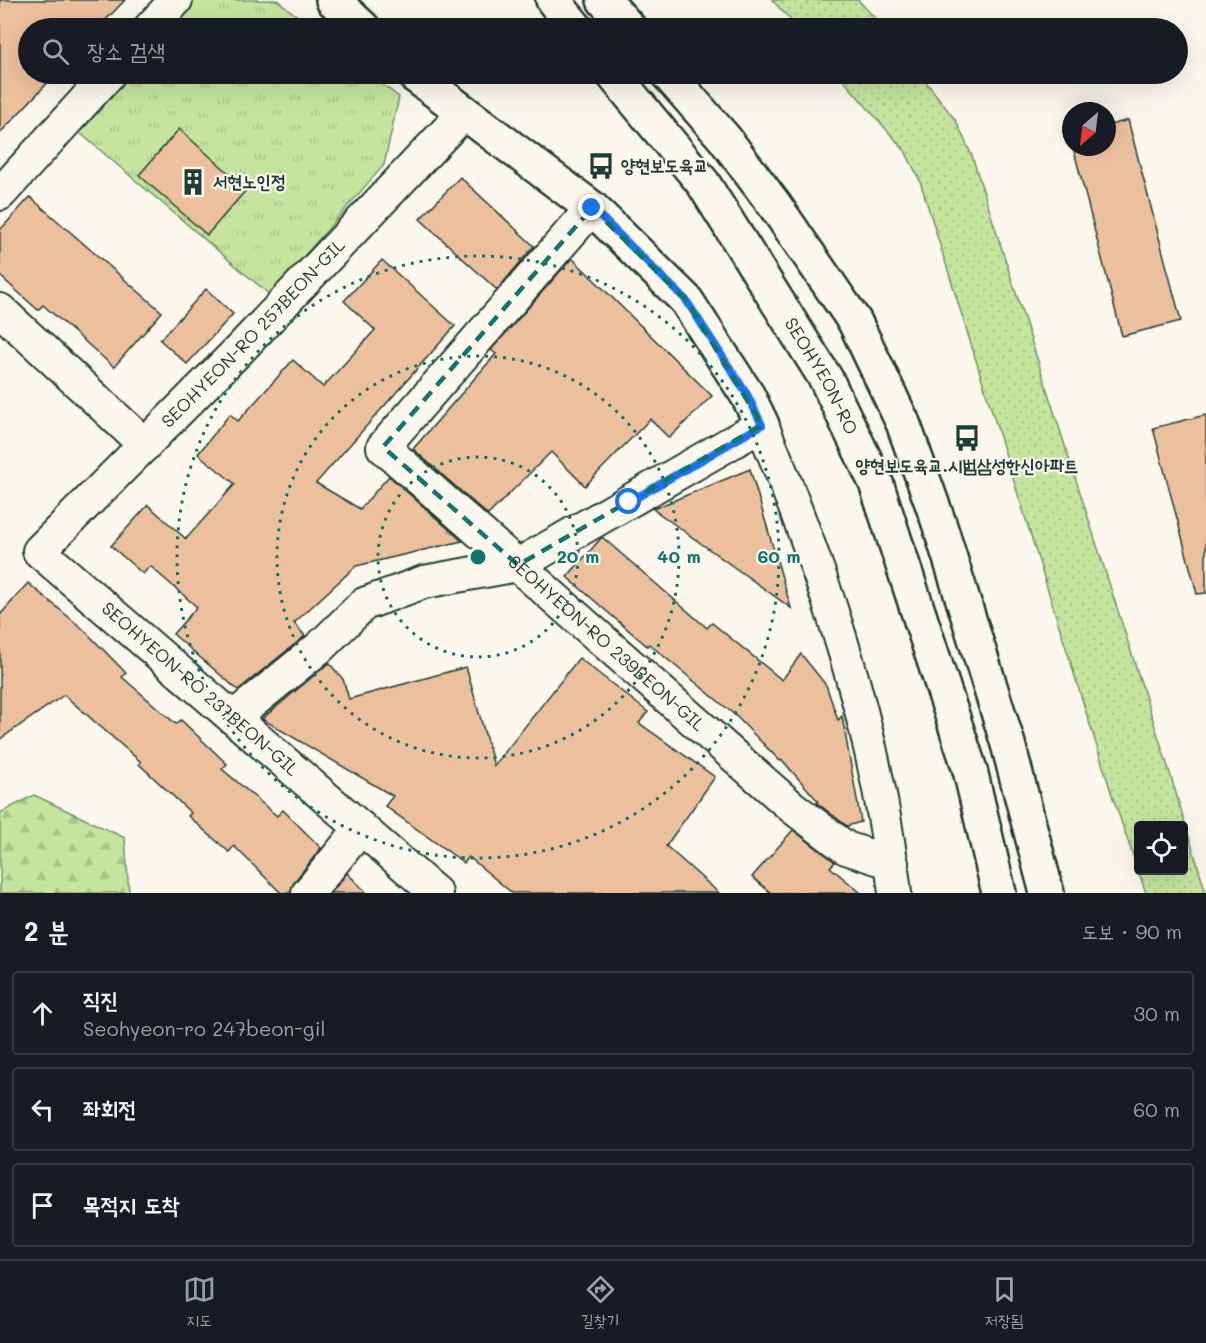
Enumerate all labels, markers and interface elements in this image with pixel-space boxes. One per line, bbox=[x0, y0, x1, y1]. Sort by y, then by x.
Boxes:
search box bbox=[18, 18, 1188, 84]
icon: search bbox=[39, 35, 72, 68]
text: 장소 검색 bbox=[87, 36, 165, 65]
north arrow bbox=[1062, 102, 1116, 156]
bus stop icon: 양현보도육교 bbox=[586, 151, 616, 181]
place label: 양현보도육교 bbox=[621, 153, 708, 177]
building icon: 서현노인정 bbox=[178, 167, 208, 197]
place label: 서현노인정 bbox=[213, 169, 285, 193]
route end bbox=[578, 194, 604, 220]
street label: SEOHYEON-RO 257BEON-GIL bbox=[155, 233, 350, 432]
street label: SEOHYEON-RO bbox=[779, 313, 864, 438]
bus stop icon: 양현보도육교.시범삼성한신아파트 bbox=[952, 423, 982, 453]
place label: 양현보도육교.시범삼성한신아파트 bbox=[856, 453, 1078, 477]
route start bbox=[615, 488, 641, 514]
text: 20 m bbox=[557, 544, 599, 568]
text: 40 m bbox=[657, 544, 701, 568]
text: 60 m bbox=[757, 544, 801, 568]
centre of rings bbox=[468, 547, 488, 567]
street label: SEOHYEON-RO 239BEON-GIL bbox=[503, 550, 711, 736]
street label: SEOHYEON-RO 237BEON-GIL bbox=[97, 596, 305, 781]
map controls bbox=[1134, 821, 1188, 875]
button: locate bbox=[1134, 821, 1188, 875]
text: 2 분 bbox=[24, 914, 69, 948]
text: 도보 · 90 m bbox=[1082, 918, 1182, 944]
text: 직진 bbox=[83, 985, 118, 1014]
icon: ahead bbox=[26, 997, 59, 1030]
text: 30 m bbox=[1134, 1000, 1180, 1026]
text: Seohyeon-ro 247beon-gil bbox=[83, 1015, 326, 1041]
icon: left bbox=[26, 1093, 59, 1126]
text: 좌회전 bbox=[83, 1094, 136, 1123]
text: 60 m bbox=[1133, 1096, 1180, 1122]
icon: arrive bbox=[26, 1189, 59, 1222]
text: 목적지 도착 bbox=[83, 1190, 179, 1219]
tab: 지도 bbox=[183, 1273, 216, 1331]
tab: 길찾기 bbox=[581, 1273, 620, 1331]
tab: 저장됨 bbox=[985, 1273, 1023, 1331]

